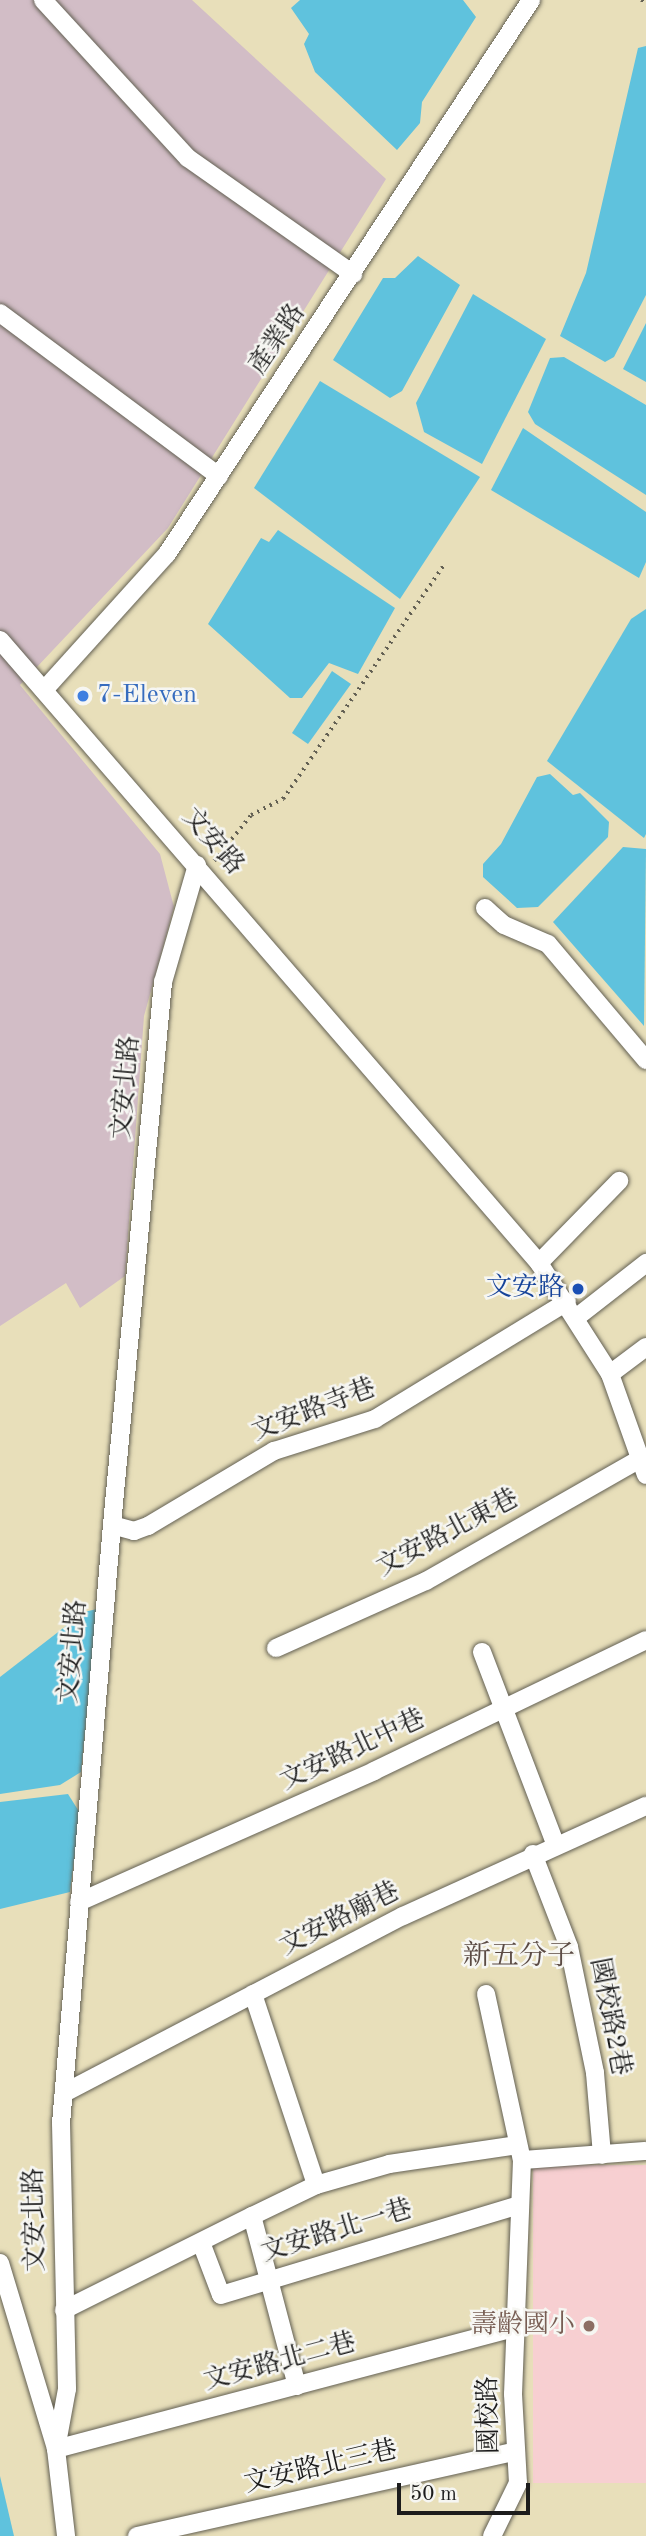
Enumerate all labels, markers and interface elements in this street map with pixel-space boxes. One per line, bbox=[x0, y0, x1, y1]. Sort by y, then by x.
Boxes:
street label: 產業路 bbox=[243, 299, 313, 381]
place label: 7-Eleven bbox=[97, 680, 197, 712]
marker: 7-Eleven bbox=[75, 688, 91, 704]
street label: 文安路 bbox=[175, 802, 249, 882]
street label: 文安北路 bbox=[107, 1035, 147, 1141]
place label: 文安路 bbox=[486, 1273, 564, 1305]
marker: 文安路 bbox=[570, 1281, 586, 1297]
street label: 文安路寺巷 bbox=[248, 1373, 380, 1449]
street label: 文安路北東巷 bbox=[372, 1484, 524, 1584]
street label: 文安北路 bbox=[54, 1599, 94, 1705]
street label: 文安路北中巷 bbox=[276, 1704, 430, 1798]
street label: 文安路廟巷 bbox=[275, 1877, 405, 1963]
district label: 新五分子 bbox=[463, 1940, 575, 1974]
street label: 國校路2巷 bbox=[582, 1956, 636, 2078]
street label: 文安北路 bbox=[19, 2168, 53, 2272]
street label: 文安路北一巷 bbox=[258, 2194, 416, 2270]
place label: 壽齡國小 bbox=[471, 2310, 575, 2342]
marker: 壽齡國小 bbox=[581, 2318, 597, 2334]
street label: 文安路北二巷 bbox=[201, 2328, 359, 2398]
street label: 國校路 bbox=[474, 2376, 506, 2454]
street label: 文安路北三巷 bbox=[241, 2435, 401, 2501]
scale bar bbox=[401, 2470, 534, 2514]
text: 50 m bbox=[410, 2484, 457, 2505]

